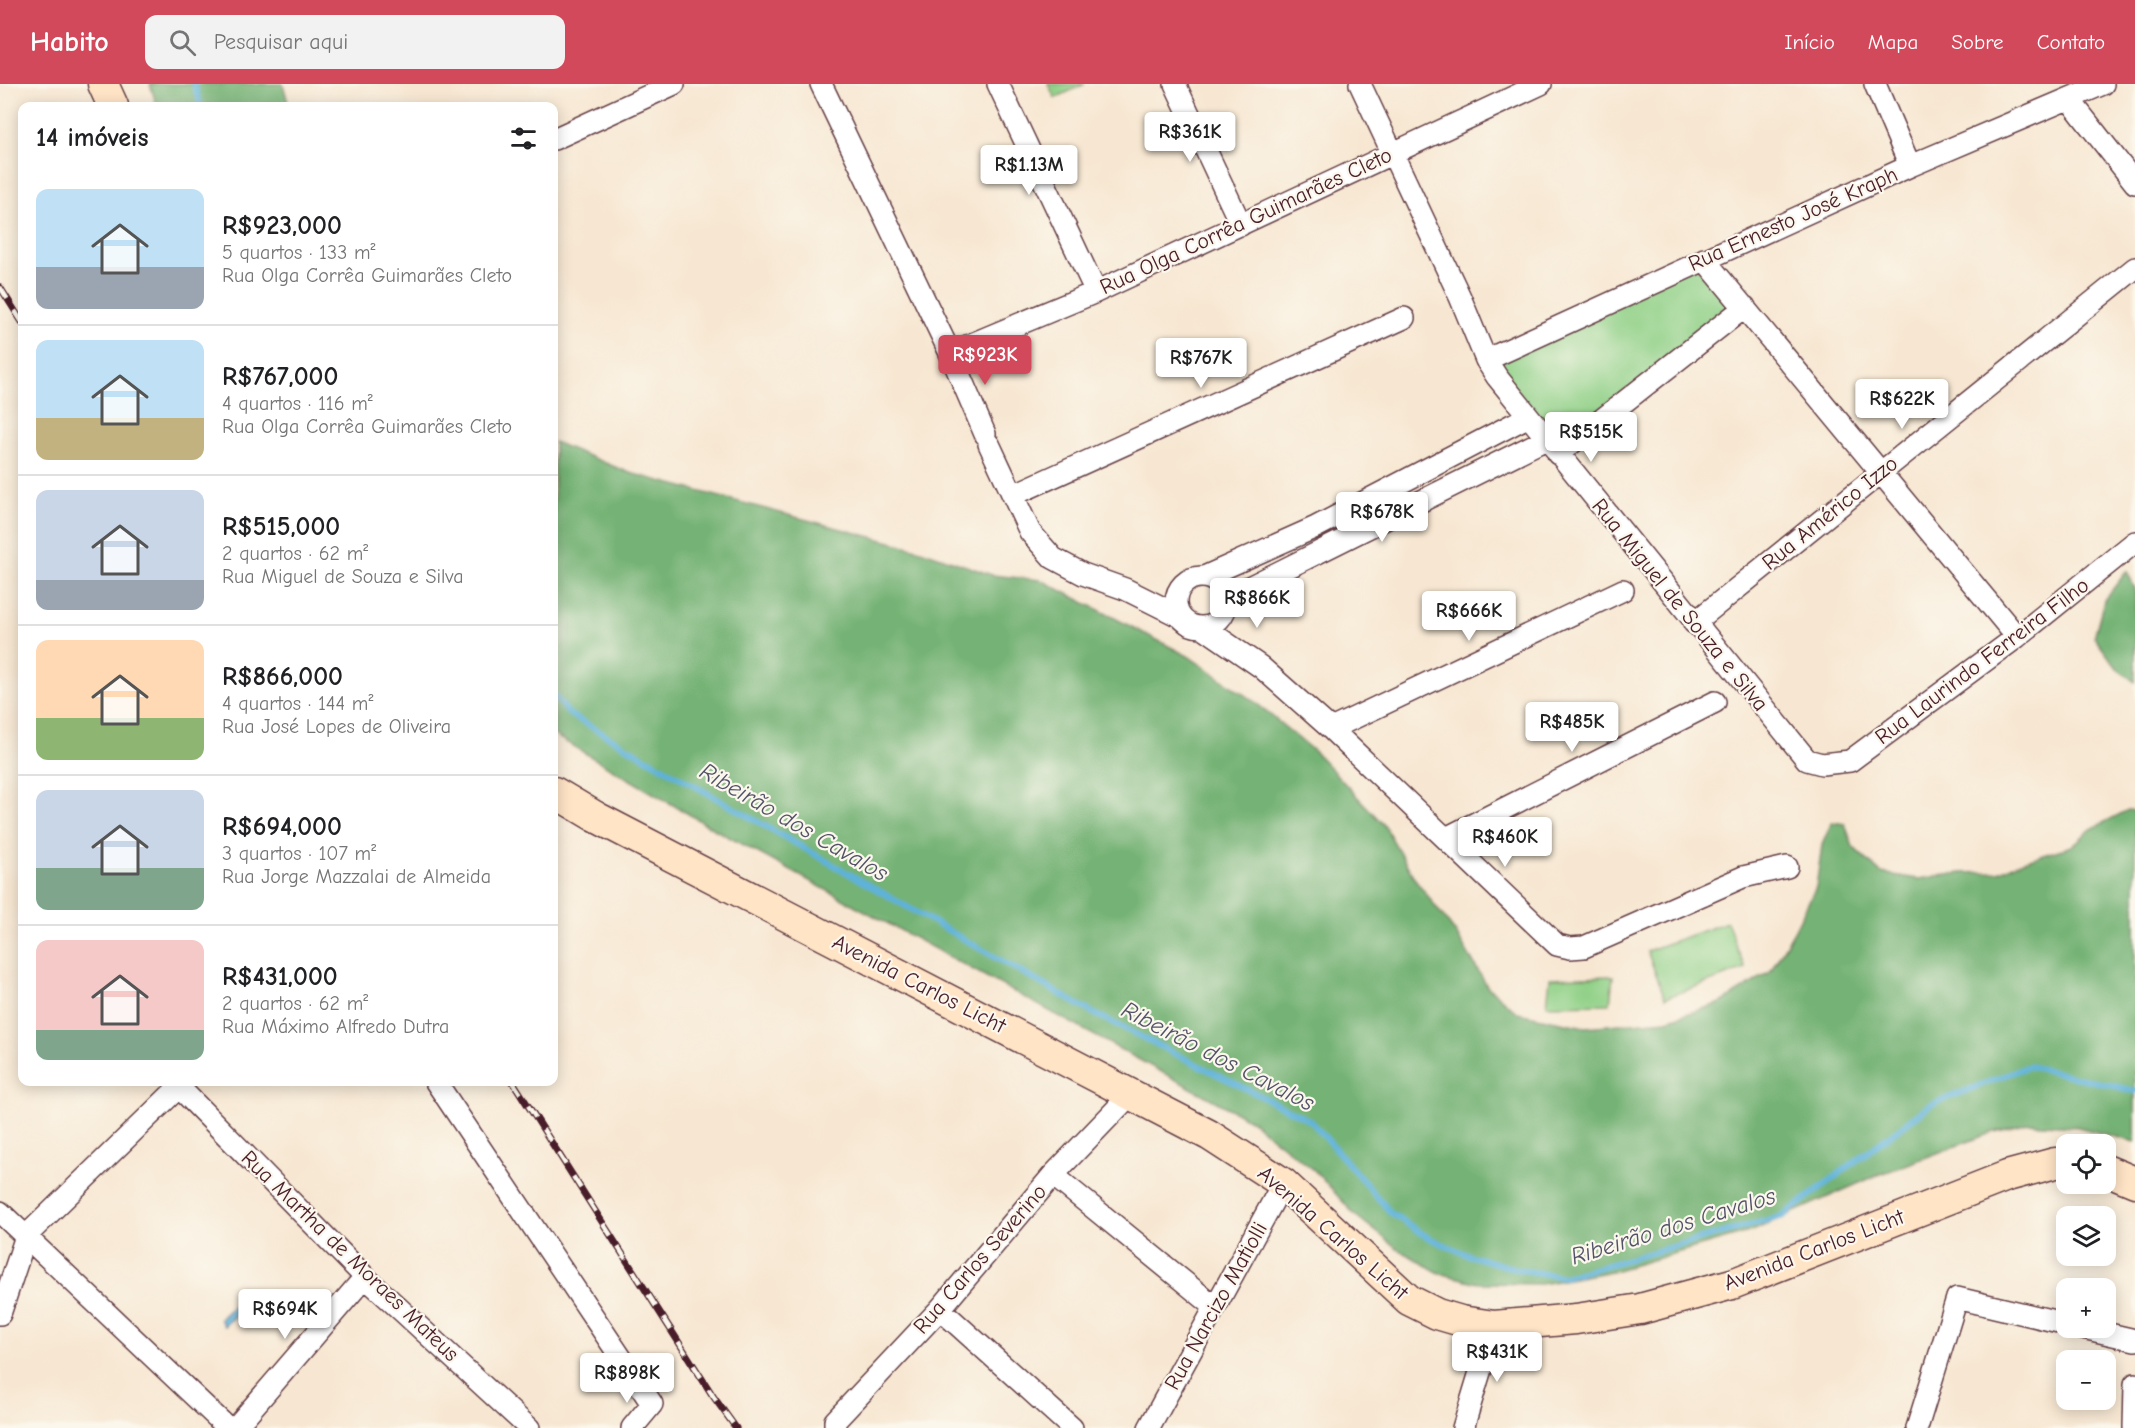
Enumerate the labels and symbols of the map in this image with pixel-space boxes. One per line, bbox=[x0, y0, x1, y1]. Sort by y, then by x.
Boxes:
pin: R$361K bbox=[1141, 112, 1239, 163]
street label: Rua Olga Corrêa Guimarães Cleto bbox=[1096, 142, 1396, 300]
pin: R$1.13M bbox=[974, 145, 1084, 196]
street label: Rua Ernesto José Kraph bbox=[1684, 161, 1902, 277]
pin: R$923K bbox=[936, 335, 1034, 386]
pin: R$767K bbox=[1152, 338, 1250, 389]
pin: R$622K bbox=[1853, 379, 1951, 430]
pin: R$515K bbox=[1542, 412, 1640, 463]
street label: Rua Américo Izzo bbox=[1757, 450, 1903, 576]
pin: R$678K bbox=[1333, 492, 1431, 543]
street label: Rua Miguel de Souza e Silva bbox=[1586, 494, 1774, 716]
street label: Rua Laurindo Ferreira Filho bbox=[1870, 572, 2094, 750]
pin: R$866K bbox=[1208, 578, 1306, 629]
pin: R$666K bbox=[1420, 591, 1518, 642]
pin: R$485K bbox=[1523, 702, 1621, 753]
water label: Ribeirão dos Cavalos bbox=[695, 757, 893, 887]
pin: R$460K bbox=[1456, 817, 1554, 868]
street label: Avenida Carlos Licht bbox=[828, 929, 1011, 1039]
water label: Ribeirão dos Cavalos bbox=[1117, 995, 1319, 1117]
street label: Rua Martha de Moraes Mateus bbox=[236, 1145, 464, 1367]
street label: Avenida Carlos Licht bbox=[1252, 1160, 1414, 1306]
street label: Rua Carlos Severino bbox=[908, 1179, 1052, 1339]
water label: Ribeirão dos Cavalos bbox=[1567, 1182, 1779, 1270]
street label: Avenida Carlos Licht bbox=[1720, 1203, 1909, 1296]
street label: Rua Narcizo Matiolli bbox=[1159, 1218, 1273, 1394]
pin: R$694K bbox=[236, 1289, 334, 1340]
pin: R$431K bbox=[1448, 1332, 1546, 1383]
pin: R$898K bbox=[578, 1353, 676, 1404]

